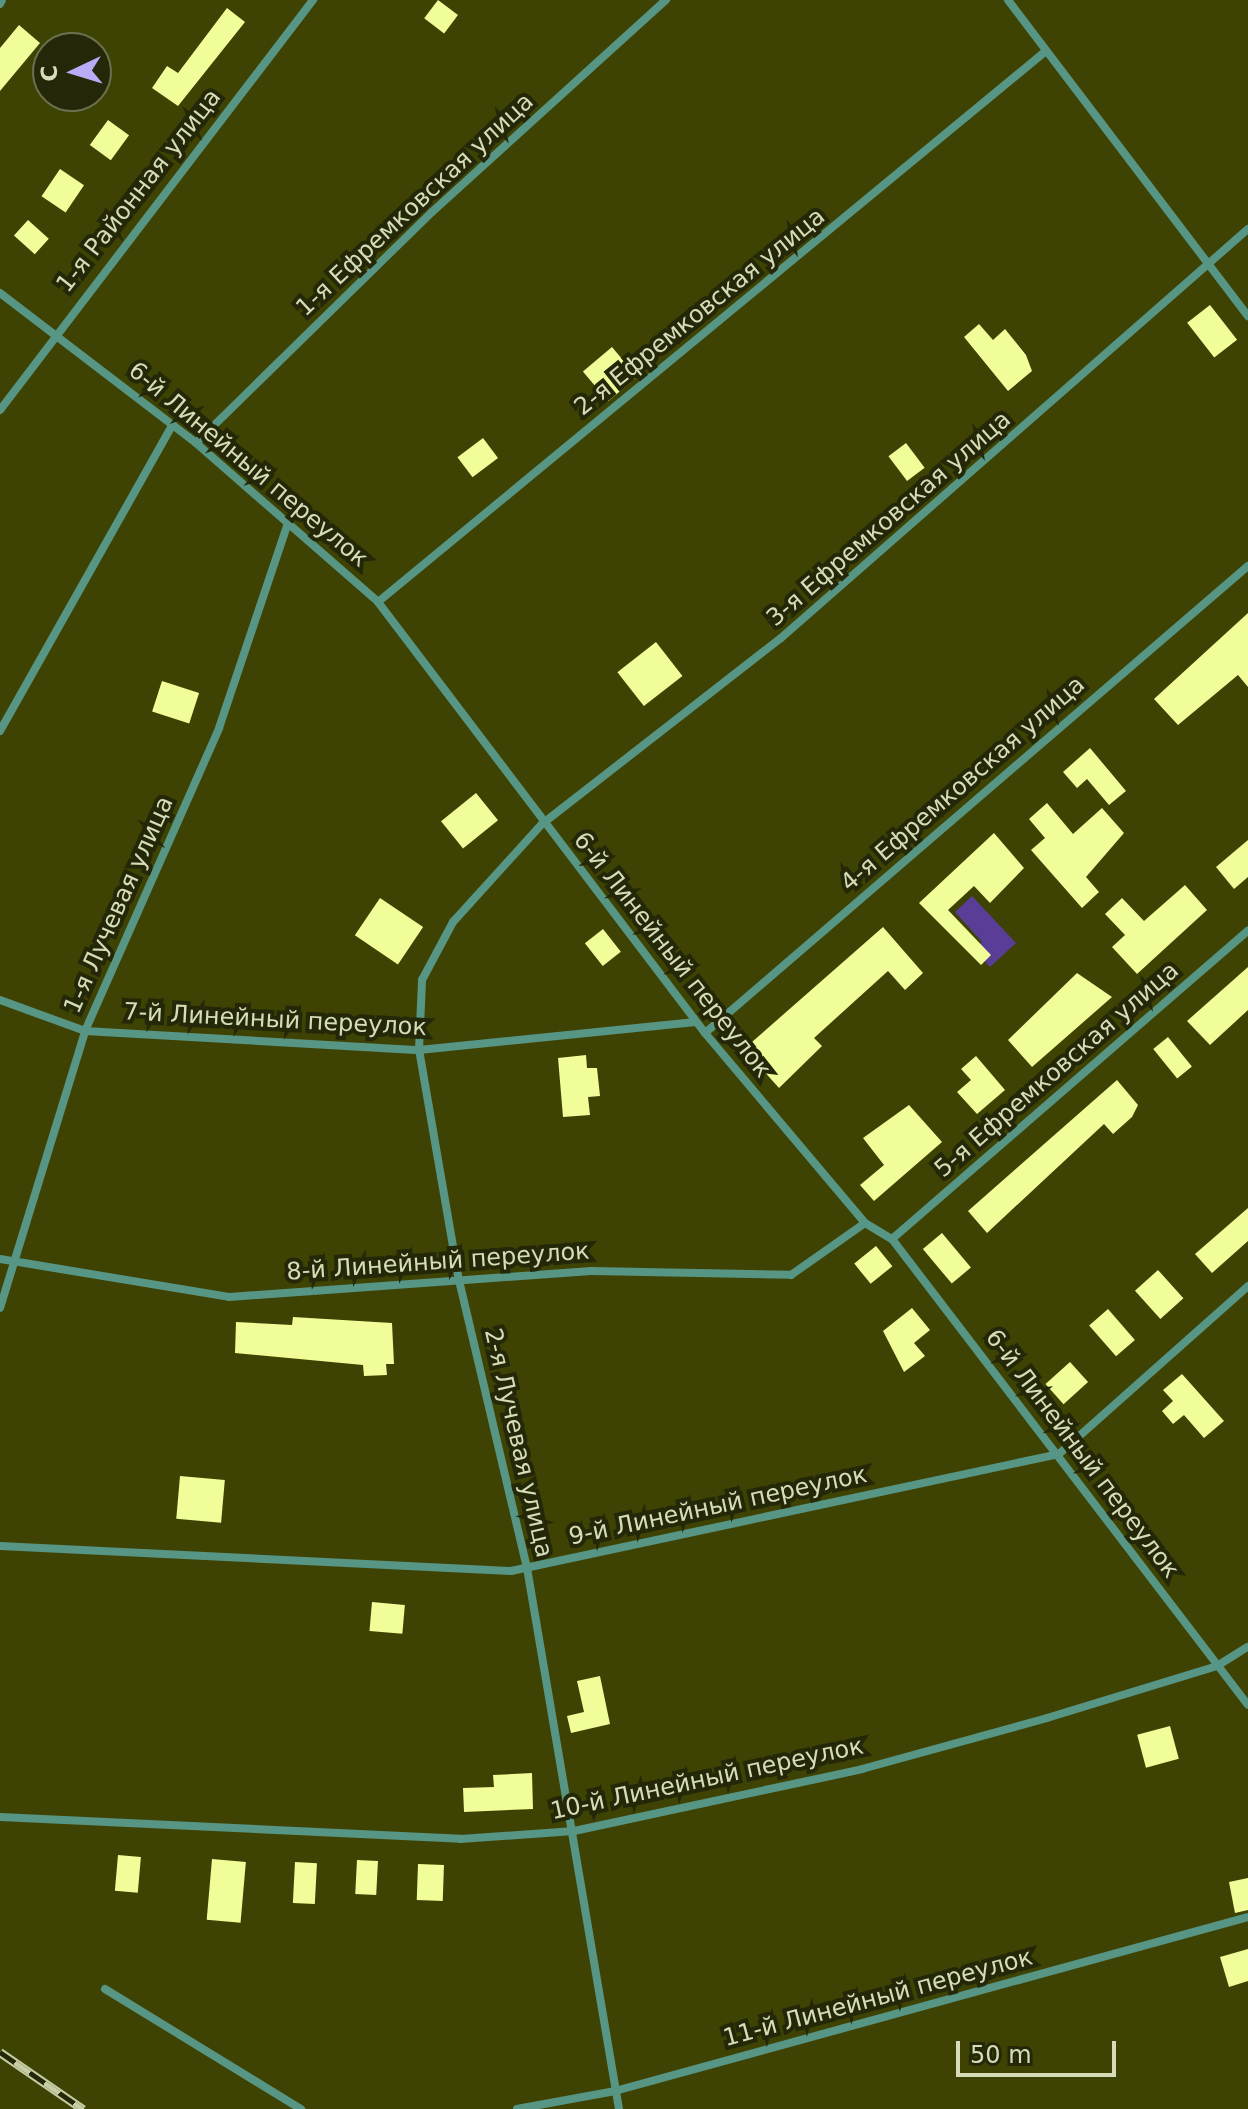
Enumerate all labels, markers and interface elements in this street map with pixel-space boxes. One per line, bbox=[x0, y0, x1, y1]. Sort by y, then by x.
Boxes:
north arrow bbox=[32, 32, 112, 112]
text: С bbox=[37, 65, 63, 82]
street label: 1-я Районная улица bbox=[51, 84, 227, 298]
street label: 1-я Ефремковская улица bbox=[290, 87, 540, 323]
street label: 2-я Ефремковская улица bbox=[569, 202, 831, 422]
street label: 6-й Линейный переулок bbox=[122, 356, 374, 574]
street label: 3-я Ефремковская улица bbox=[761, 405, 1017, 633]
street label: 4-я Ефремковская улица bbox=[835, 670, 1091, 898]
street label: 1-я Лучевая улица bbox=[58, 792, 180, 1018]
street label: 6-й Линейный переулок bbox=[567, 826, 777, 1084]
street label: 5-я Ефремковская улица bbox=[929, 956, 1185, 1184]
street label: 7-й Линейный переулок bbox=[123, 998, 427, 1042]
street label: 8-й Линейный переулок bbox=[285, 1237, 591, 1287]
street label: 6-й Линейный переулок bbox=[979, 1324, 1185, 1584]
street label: 2-я Лучевая улица bbox=[478, 1326, 558, 1560]
street label: 9-й Линейный переулок bbox=[566, 1460, 870, 1552]
street label: 10-й Линейный переулок bbox=[548, 1732, 866, 1826]
street label: 11-й Линейный переулок bbox=[720, 1943, 1036, 2053]
scale bar bbox=[960, 2025, 1120, 2075]
text: 50 m bbox=[970, 2041, 1032, 2069]

